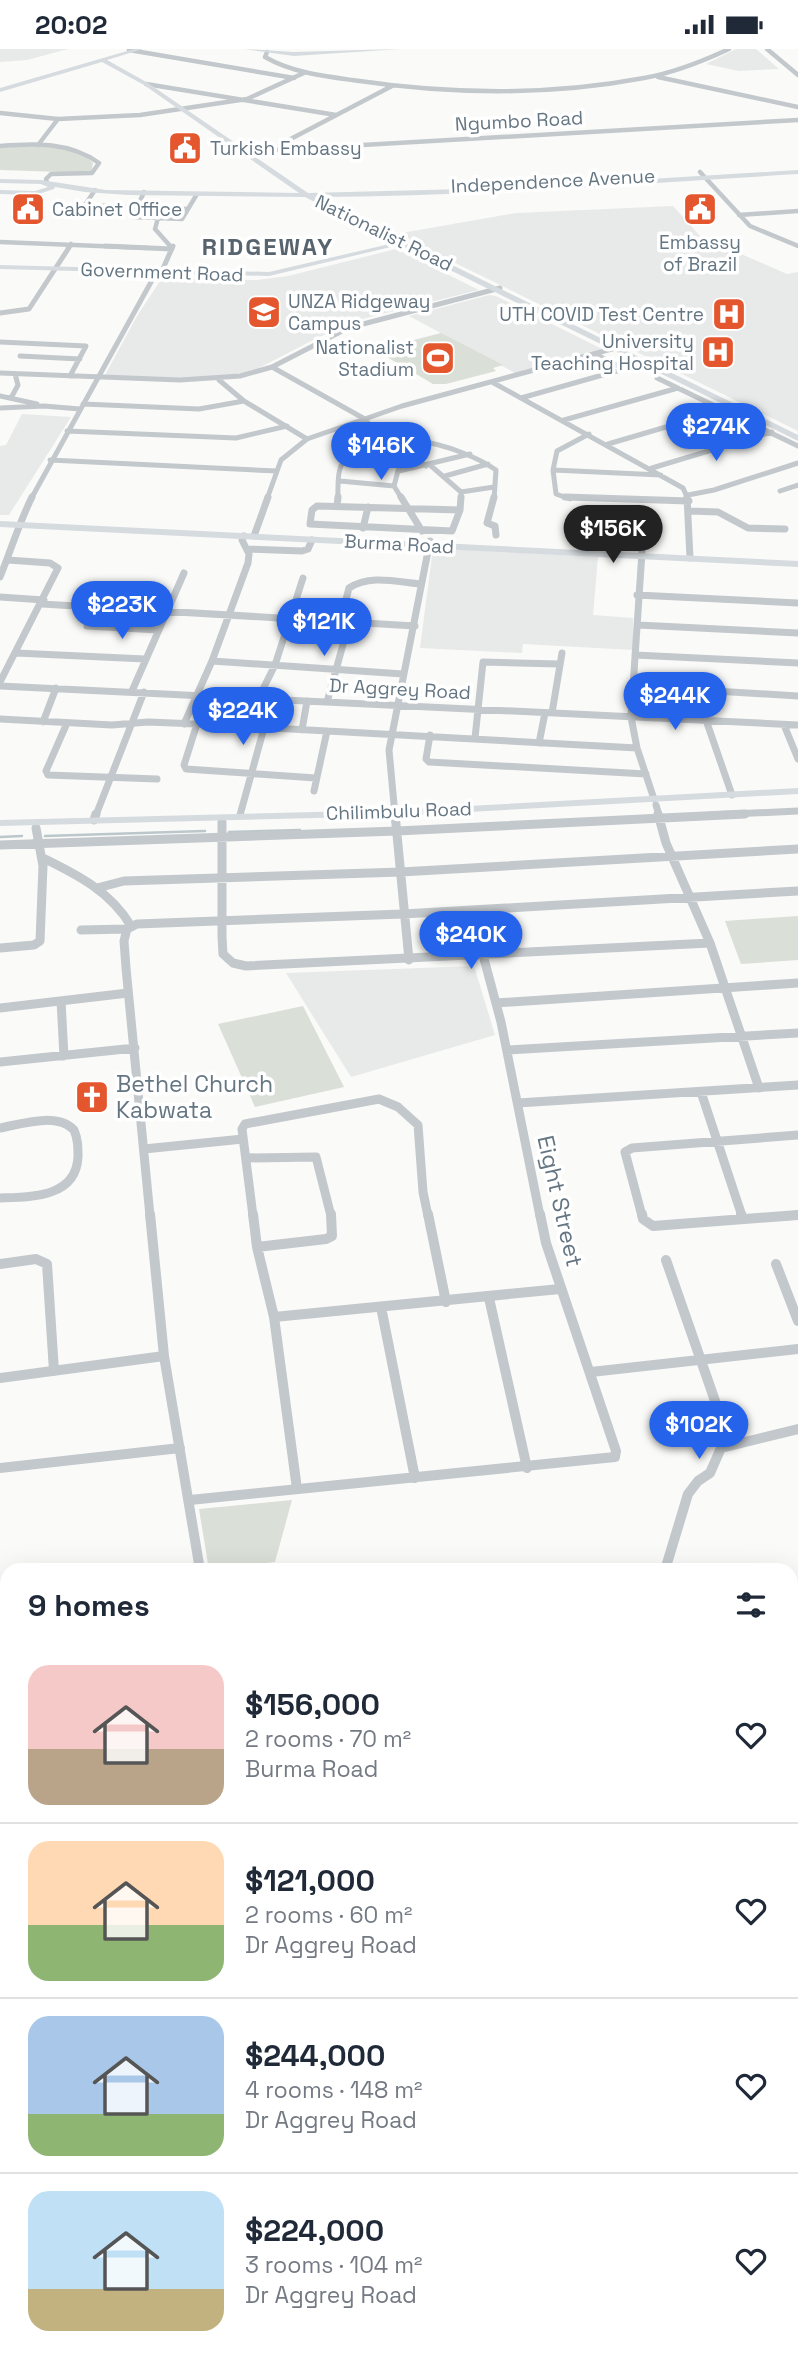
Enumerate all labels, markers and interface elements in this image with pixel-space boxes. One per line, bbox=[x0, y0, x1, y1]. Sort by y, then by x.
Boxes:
text: 20:02 bbox=[35, 8, 107, 42]
street label: Ngumbo Road bbox=[454, 105, 584, 137]
public building icon: Turkish Embassy bbox=[166, 129, 204, 167]
place label: Turkish Embassy bbox=[210, 136, 362, 161]
street label: Independence Avenue bbox=[450, 163, 656, 199]
street label: Nationalist Road bbox=[311, 189, 457, 277]
public building icon: Cabinet Office bbox=[9, 190, 47, 228]
public building icon: Embassy of Brazil bbox=[681, 190, 719, 228]
place label: Cabinet Office bbox=[52, 197, 182, 222]
place label: Embassy of Brazil bbox=[659, 230, 741, 277]
district label: RIDGEWAY bbox=[202, 231, 334, 262]
street label: Government Road bbox=[80, 257, 244, 287]
place label: UNZA Ridgeway Campus bbox=[288, 289, 430, 336]
school or university icon: UNZA Ridgeway Campus bbox=[245, 293, 283, 331]
hospital icon: UTH COVID Test Centre bbox=[710, 295, 748, 333]
place label: UTH COVID Test Centre bbox=[499, 302, 704, 327]
place label: University Teaching Hospital bbox=[531, 329, 694, 376]
hospital icon: University Teaching Hospital bbox=[699, 333, 737, 371]
place label: Nationalist Stadium bbox=[316, 335, 414, 382]
sports icon: Nationalist Stadium bbox=[419, 339, 457, 377]
pin: $274K bbox=[667, 403, 765, 463]
text: $274K bbox=[682, 411, 750, 441]
pin: $146K bbox=[332, 423, 430, 482]
text: $146K bbox=[347, 430, 415, 460]
pin: $156K bbox=[564, 505, 662, 565]
text: $156K bbox=[580, 513, 646, 543]
street label: Burma Road bbox=[343, 529, 455, 559]
pin: $223K bbox=[73, 581, 171, 641]
text: $223K bbox=[87, 589, 157, 619]
pin: $121K bbox=[275, 599, 373, 658]
text: $121K bbox=[293, 606, 355, 636]
street label: Dr Aggrey Road bbox=[328, 673, 472, 705]
pin: $244K bbox=[626, 673, 724, 732]
text: $244K bbox=[640, 680, 710, 710]
pin: $224K bbox=[194, 687, 292, 747]
text: $224K bbox=[208, 695, 278, 725]
street label: Chilimbulu Road bbox=[326, 796, 472, 826]
pin: $240K bbox=[422, 911, 520, 971]
text: $240K bbox=[435, 919, 507, 949]
place label: Bethel Church Kabwata bbox=[116, 1069, 273, 1125]
church icon: Bethel Church Kabwata bbox=[73, 1078, 111, 1116]
street label: Eight Street bbox=[530, 1132, 590, 1270]
pin: $102K bbox=[650, 1401, 748, 1461]
text: $102K bbox=[665, 1409, 733, 1439]
text: 9 homes bbox=[28, 1586, 150, 1625]
icon: filters bbox=[732, 1586, 770, 1624]
text: $156,000 bbox=[245, 1685, 380, 1724]
icon: home bbox=[84, 1693, 168, 1777]
icon: heart bbox=[732, 1716, 770, 1754]
text: 2 rooms · 70 m² bbox=[245, 1724, 411, 1754]
text: Burma Road bbox=[245, 1754, 378, 1784]
text: $121,000 bbox=[245, 1861, 375, 1900]
icon: home bbox=[84, 1869, 168, 1953]
icon: heart bbox=[732, 1892, 770, 1930]
text: 2 rooms · 60 m² bbox=[245, 1900, 412, 1930]
text: Dr Aggrey Road bbox=[245, 1930, 417, 1960]
text: $244,000 bbox=[245, 2036, 385, 2075]
icon: home bbox=[84, 2044, 168, 2128]
icon: heart bbox=[732, 2067, 770, 2105]
text: 4 rooms · 148 m² bbox=[245, 2075, 422, 2105]
text: Dr Aggrey Road bbox=[245, 2105, 417, 2135]
text: $224,000 bbox=[245, 2211, 384, 2250]
icon: home bbox=[84, 2219, 168, 2303]
icon: heart bbox=[732, 2242, 770, 2280]
text: 3 rooms · 104 m² bbox=[245, 2250, 422, 2280]
text: Dr Aggrey Road bbox=[245, 2280, 417, 2310]

